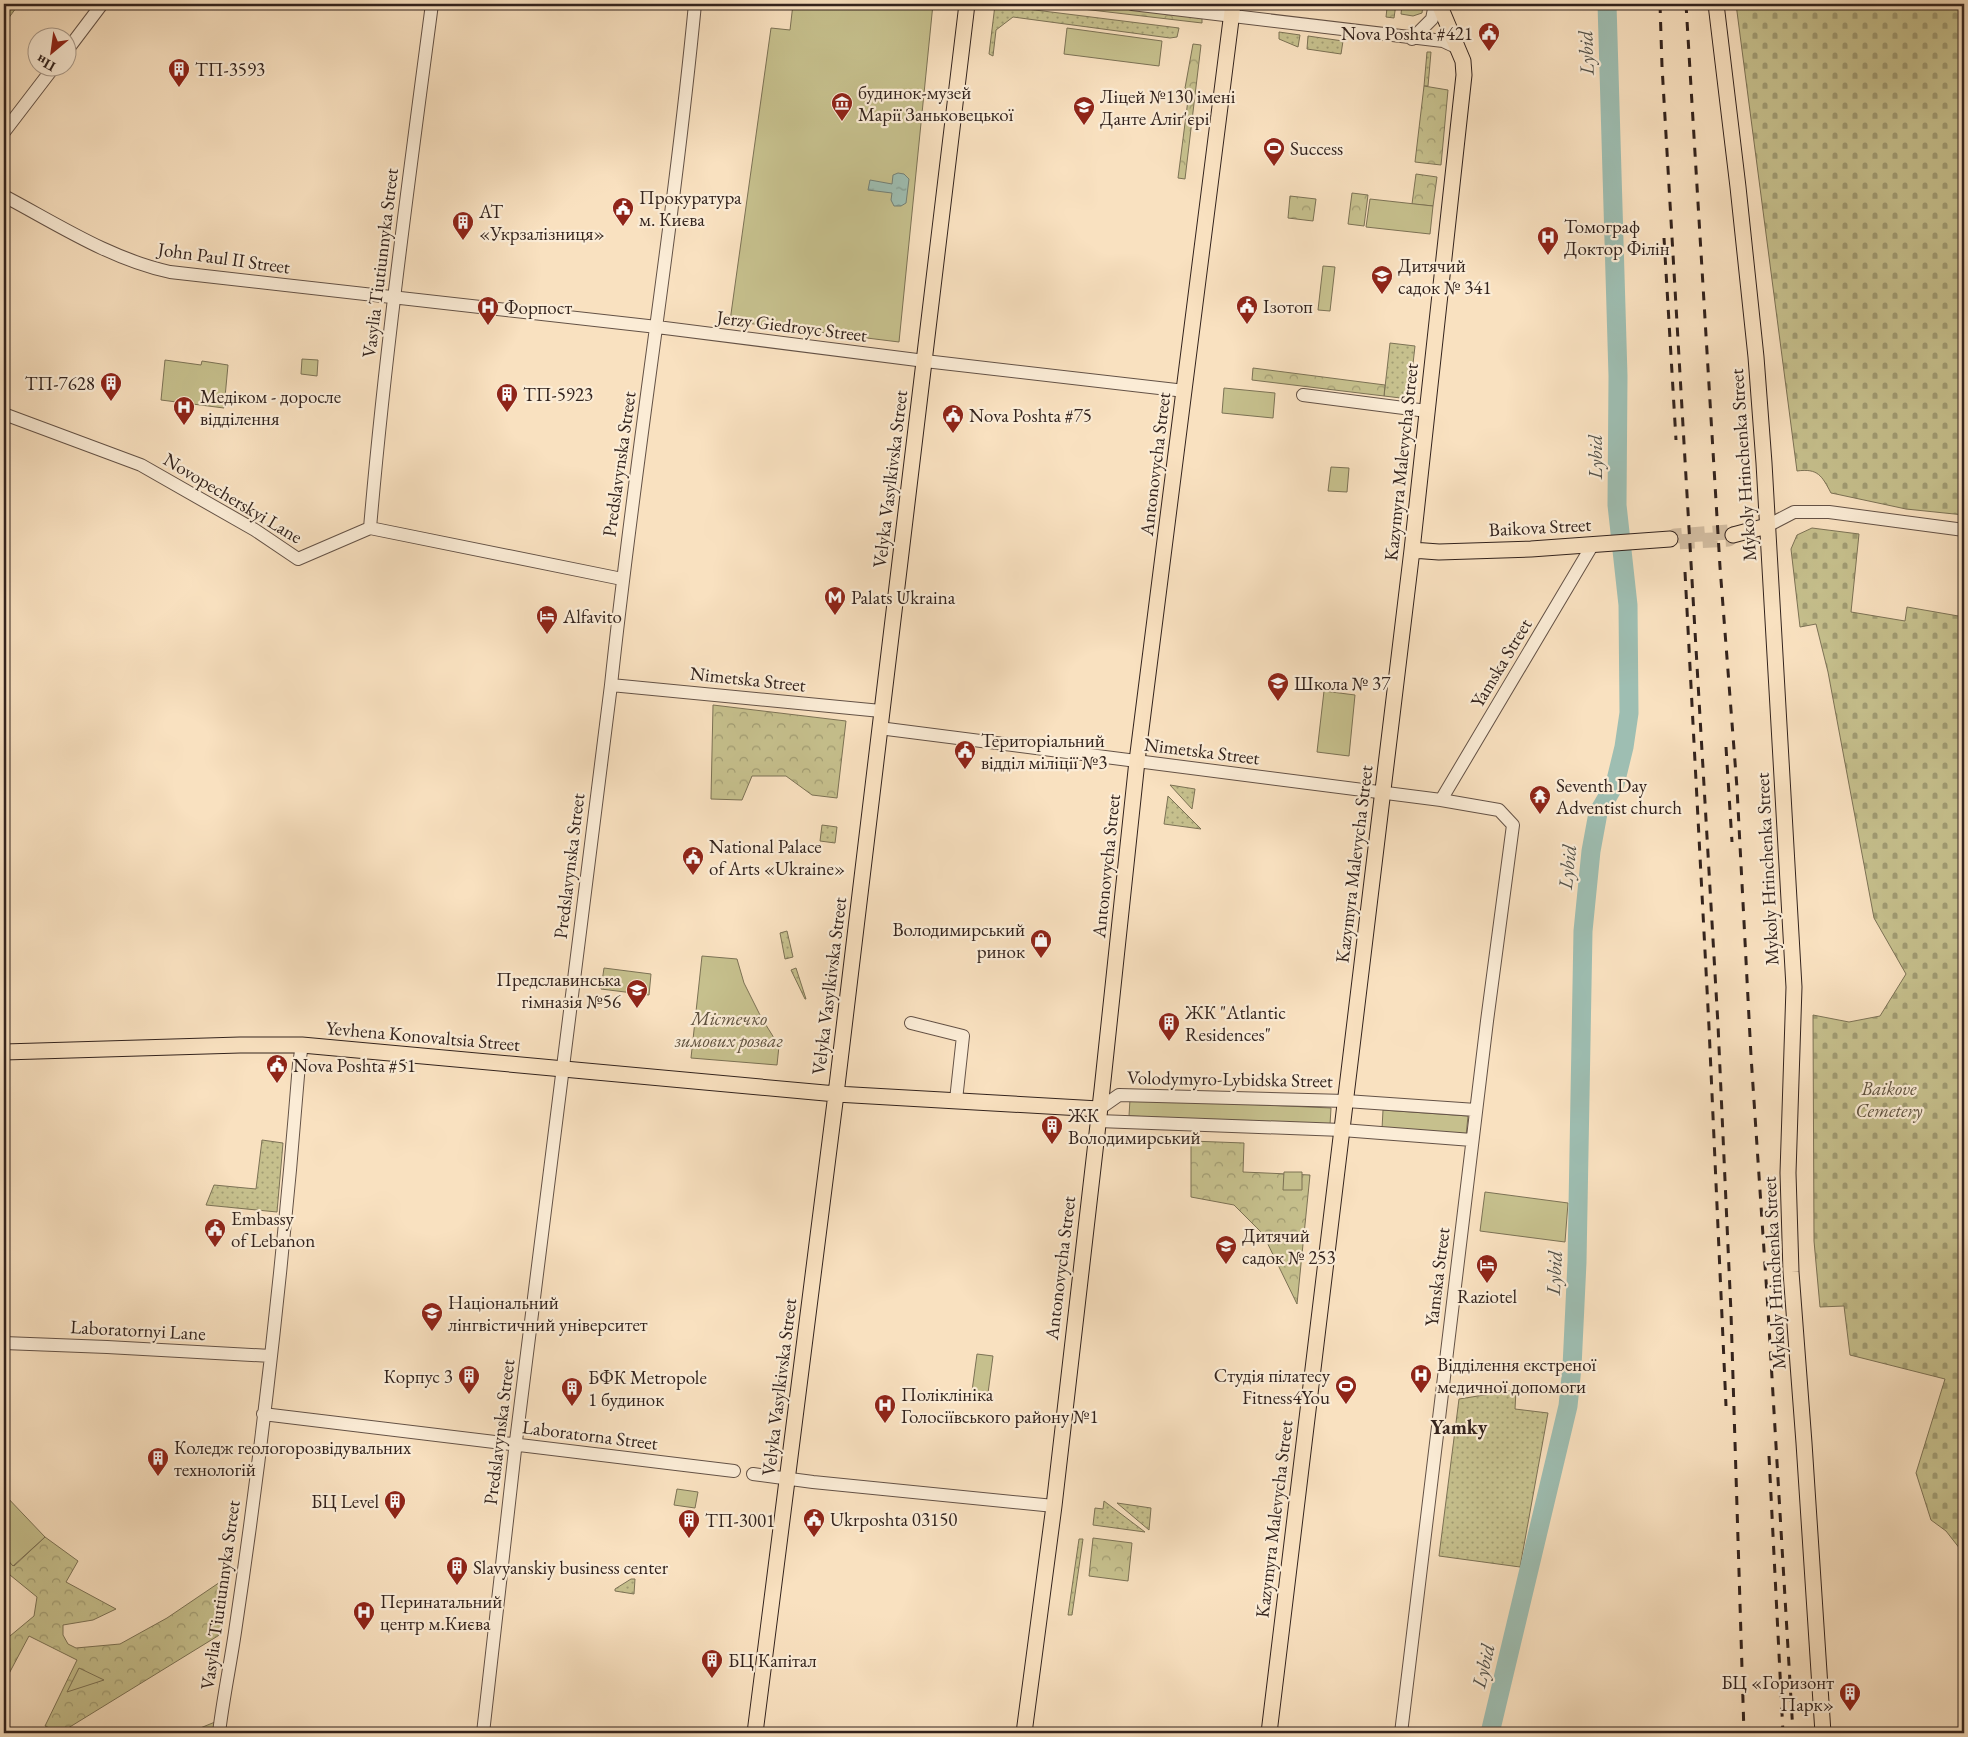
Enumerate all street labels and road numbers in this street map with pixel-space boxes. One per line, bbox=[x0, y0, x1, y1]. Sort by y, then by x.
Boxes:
street label: Vasylia Tiutiunnyka Street bbox=[356, 167, 404, 359]
street label: John Paul II Street bbox=[154, 236, 292, 280]
street label: Jerzy Giedroyc Street bbox=[713, 304, 869, 348]
street label: Kazymyra Malevycha Street bbox=[1378, 362, 1424, 562]
street label: Mykoly Hrinchenka Street bbox=[1724, 368, 1762, 562]
street label: Velyka Vasylkivska Street bbox=[867, 389, 913, 569]
street label: Predslavynska Street bbox=[596, 390, 642, 538]
street label: Antonovycha Street bbox=[1134, 391, 1176, 538]
street label: Novopecherskyi Lane bbox=[159, 447, 307, 549]
street label: Baikova Street bbox=[1488, 512, 1592, 542]
street label: Yamska Street bbox=[1465, 614, 1537, 712]
street label: Nimetska Street bbox=[689, 661, 807, 697]
street label: Nimetska Street bbox=[1143, 732, 1261, 770]
street label: Kazymyra Malevycha Street bbox=[1329, 764, 1379, 964]
street label: Mykoly Hrinchenka Street bbox=[1749, 772, 1785, 966]
street label: Predslavynska Street bbox=[548, 792, 590, 940]
street label: Antonovycha Street bbox=[1086, 793, 1126, 940]
street label: Velyka Vasylkivska Street bbox=[806, 896, 852, 1076]
street label: Yevhena Konovaltsia Street bbox=[325, 1015, 521, 1057]
street label: Volodymyro-Lybidska Street bbox=[1127, 1065, 1333, 1093]
street label: Mykoly Hrinchenka Street bbox=[1756, 1176, 1792, 1370]
street label: Antonovycha Street bbox=[1039, 1195, 1081, 1342]
street label: Yamska Street bbox=[1419, 1226, 1455, 1328]
street label: Velyka Vasylkivska Street bbox=[756, 1297, 802, 1477]
street label: Laboratornyi Lane bbox=[70, 1314, 206, 1346]
street label: Predslavynska Street bbox=[478, 1358, 520, 1506]
street label: Laboratorna Street bbox=[521, 1414, 659, 1456]
street label: Kazymyra Malevycha Street bbox=[1249, 1419, 1299, 1619]
street label: Vasylia Tiutiunnyka Street bbox=[194, 1499, 246, 1691]

